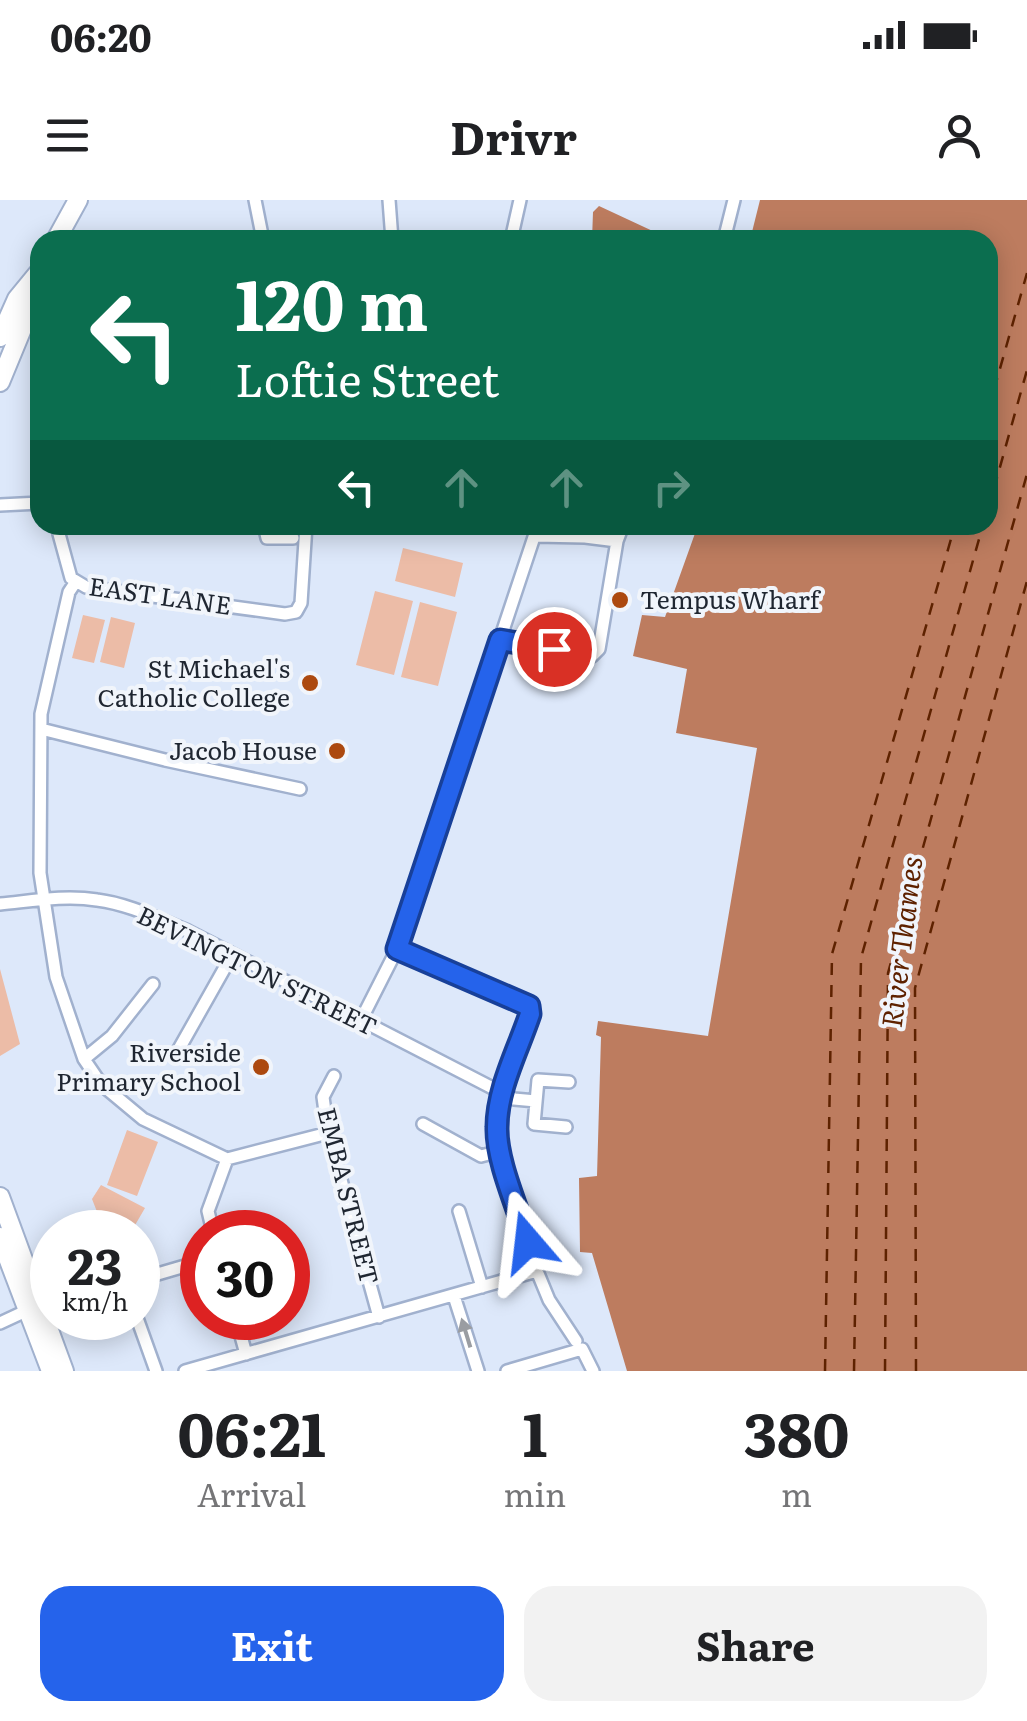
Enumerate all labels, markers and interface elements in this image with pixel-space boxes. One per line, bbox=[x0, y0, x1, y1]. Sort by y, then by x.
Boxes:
text: 06:20 bbox=[50, 7, 152, 64]
text: Drivr bbox=[450, 102, 577, 169]
icon: menu bbox=[40, 108, 95, 163]
icon: person bbox=[932, 108, 987, 163]
text: 120 m bbox=[235, 249, 428, 353]
icon: left bbox=[70, 270, 200, 400]
text: Loftie Street bbox=[235, 344, 499, 411]
icon: left bbox=[329, 460, 384, 515]
icon: ahead bbox=[434, 460, 489, 515]
icon: ahead bbox=[539, 460, 594, 515]
icon: right bbox=[644, 460, 699, 515]
street label: EAST LANE bbox=[87, 566, 234, 623]
place label: Tempus Wharf bbox=[640, 580, 822, 617]
marker: Tempus Wharf bbox=[609, 589, 631, 611]
pin bbox=[512, 607, 597, 692]
icon: arrive bbox=[527, 622, 582, 677]
place label: St Michael's Catholic College bbox=[97, 649, 290, 715]
marker: St Michael's Catholic College bbox=[299, 672, 321, 694]
place label: Jacob House bbox=[169, 731, 317, 768]
marker: Jacob House bbox=[326, 740, 348, 762]
water label: River Thames bbox=[869, 854, 931, 1030]
street label: BEVINGTON STREET bbox=[131, 895, 384, 1044]
place label: Riverside Primary School bbox=[56, 1033, 241, 1099]
marker: Riverside Primary School bbox=[250, 1056, 272, 1078]
street label: EMBA STREET bbox=[310, 1103, 389, 1288]
position arrow bbox=[476, 1190, 580, 1294]
speed limit sign: 30 bbox=[180, 1210, 310, 1340]
text: 23 bbox=[68, 1226, 122, 1300]
text: km/h bbox=[62, 1282, 128, 1319]
one-way arrow bbox=[458, 1318, 473, 1348]
text: 06:21 bbox=[177, 1386, 326, 1475]
text: 1 bbox=[522, 1386, 547, 1475]
text: 380 bbox=[744, 1386, 850, 1475]
text: Arrival bbox=[197, 1469, 306, 1517]
text: min bbox=[503, 1469, 566, 1517]
text: m bbox=[781, 1469, 812, 1517]
button: Exit bbox=[40, 1586, 504, 1701]
button: Share bbox=[524, 1586, 987, 1701]

